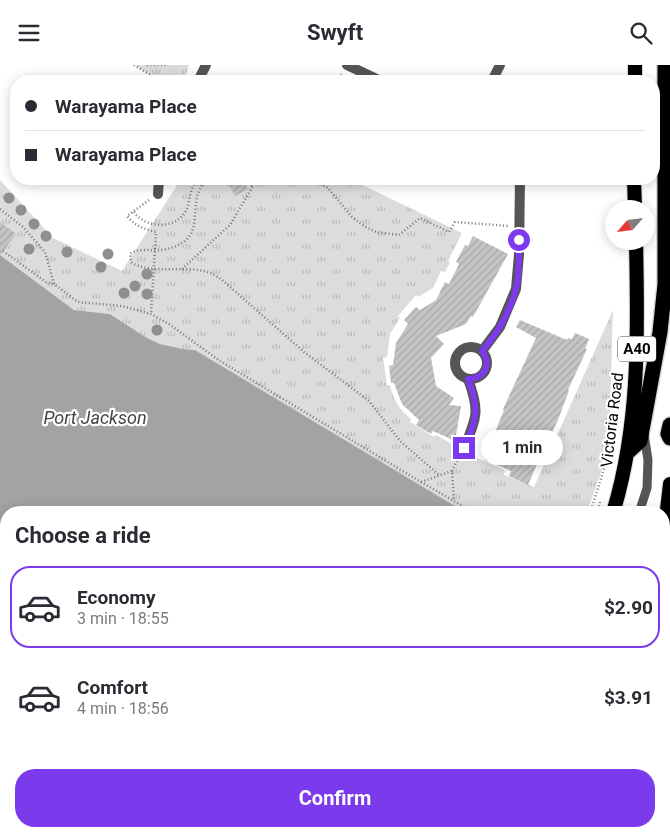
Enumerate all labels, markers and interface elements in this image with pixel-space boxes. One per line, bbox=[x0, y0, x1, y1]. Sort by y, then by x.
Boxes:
icon: menu bbox=[15, 19, 43, 47]
icon: search bbox=[627, 19, 655, 47]
text: Swyft bbox=[307, 20, 363, 45]
text: Warayama Place bbox=[55, 95, 197, 118]
text: Warayama Place bbox=[55, 143, 197, 166]
north arrow bbox=[605, 200, 655, 250]
map controls bbox=[605, 200, 655, 250]
route start bbox=[508, 229, 530, 251]
road number: A40 bbox=[618, 337, 656, 361]
street label: Victoria Road bbox=[597, 372, 627, 468]
water label: Port Jackson bbox=[43, 407, 147, 428]
callout: 1 min bbox=[482, 431, 564, 465]
route end bbox=[453, 437, 475, 459]
text: 1 min bbox=[502, 438, 542, 457]
text: Choose a ride bbox=[15, 523, 151, 548]
icon: car bbox=[17, 585, 62, 630]
text: Economy bbox=[77, 586, 156, 609]
text: $2.90 bbox=[604, 596, 653, 619]
text: 3 min · 18:55 bbox=[77, 609, 169, 628]
icon: car bbox=[17, 675, 62, 720]
text: Comfort bbox=[77, 676, 148, 699]
text: $3.91 bbox=[604, 686, 653, 709]
text: 4 min · 18:56 bbox=[77, 699, 169, 718]
button: Confirm bbox=[15, 769, 655, 827]

